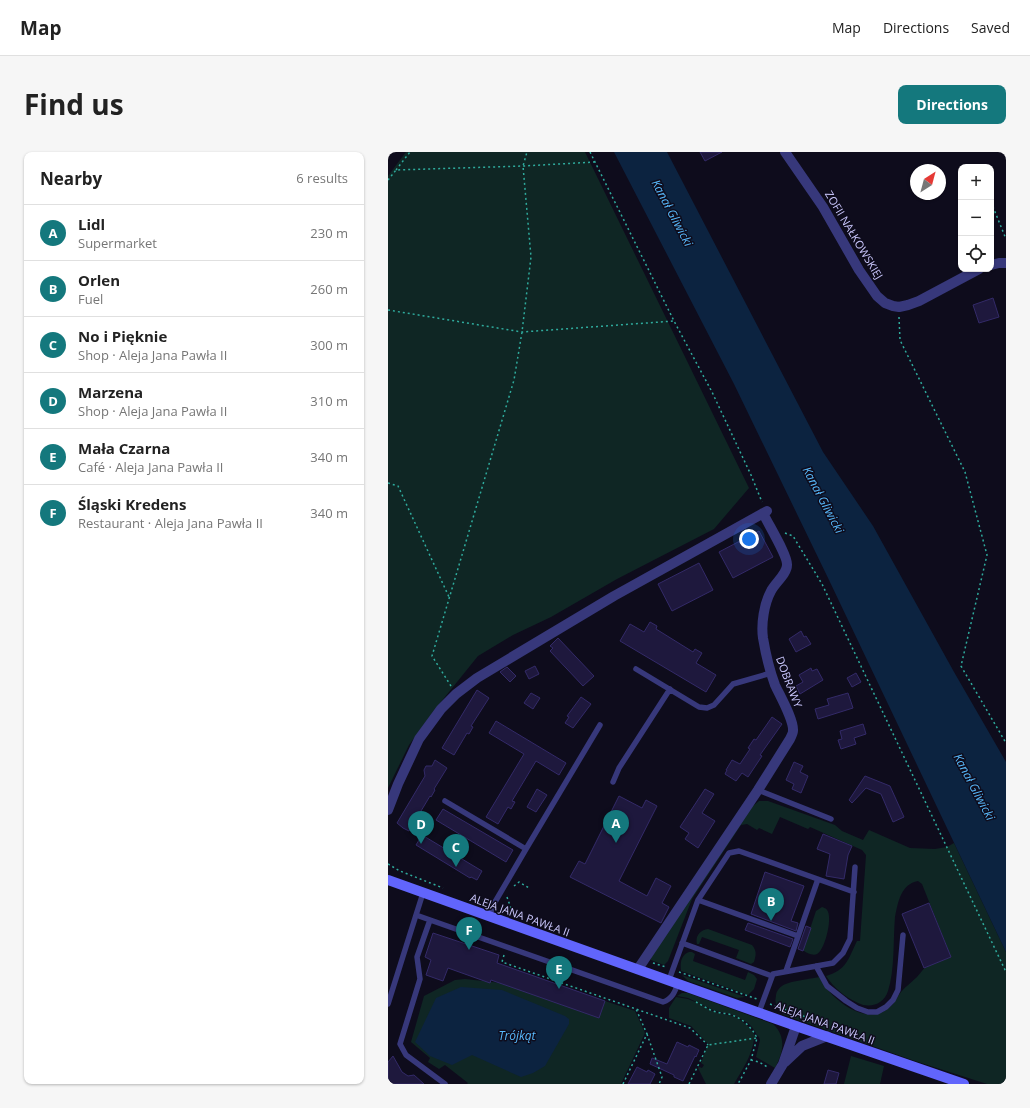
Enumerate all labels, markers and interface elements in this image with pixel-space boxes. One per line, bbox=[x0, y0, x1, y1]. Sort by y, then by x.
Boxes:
text: Map bbox=[20, 15, 61, 41]
text: Map bbox=[832, 18, 861, 37]
text: Directions bbox=[883, 18, 949, 37]
text: Saved bbox=[971, 18, 1010, 37]
text: Find us bbox=[24, 85, 124, 123]
button: Directions bbox=[898, 85, 1006, 124]
north arrow bbox=[910, 164, 946, 200]
map controls bbox=[958, 164, 994, 272]
button: + bbox=[958, 164, 994, 200]
text: Nearby bbox=[40, 167, 102, 190]
text: 6 results bbox=[296, 169, 348, 187]
water label: Kanał Gliwicki bbox=[648, 176, 698, 250]
street label: ZOFII NAŁKOWSKIEJ bbox=[822, 188, 887, 282]
button: − bbox=[958, 200, 994, 236]
text: Lidl bbox=[78, 214, 105, 234]
text: A bbox=[49, 224, 57, 242]
text: 230 m bbox=[310, 224, 348, 242]
text: Supermarket bbox=[78, 234, 157, 252]
button: locate bbox=[958, 236, 994, 272]
text: Orlen bbox=[78, 270, 120, 290]
text: B bbox=[49, 280, 57, 298]
text: 260 m bbox=[310, 280, 348, 298]
text: Fuel bbox=[78, 290, 103, 308]
text: No i Pięknie bbox=[78, 326, 167, 346]
text: C bbox=[49, 336, 57, 354]
text: 300 m bbox=[310, 336, 348, 354]
text: Shop · Aleja Jana Pawła II bbox=[78, 346, 227, 364]
text: Marzena bbox=[78, 382, 143, 402]
text: D bbox=[48, 392, 58, 410]
text: 310 m bbox=[310, 392, 348, 410]
text: Shop · Aleja Jana Pawła II bbox=[78, 402, 227, 420]
text: Mała Czarna bbox=[78, 438, 170, 458]
text: E bbox=[49, 448, 57, 466]
text: 340 m bbox=[310, 448, 348, 466]
text: Café · Aleja Jana Pawła II bbox=[78, 458, 224, 476]
water label: Kanał Gliwicki bbox=[799, 463, 849, 537]
text: Śląski Kredens bbox=[78, 494, 186, 514]
text: F bbox=[49, 504, 57, 522]
text: 340 m bbox=[310, 504, 348, 522]
text: Restaurant · Aleja Jana Pawła II bbox=[78, 514, 263, 532]
your location bbox=[739, 529, 759, 549]
street label: DOBRAWY bbox=[773, 654, 806, 710]
water label: Kanał Gliwicki bbox=[950, 750, 1000, 824]
pin: A bbox=[603, 810, 629, 843]
pin: D bbox=[408, 811, 434, 844]
pin: C bbox=[443, 834, 469, 867]
pin: B bbox=[758, 888, 784, 921]
street label: ALEJA JANA PAWŁA II bbox=[468, 890, 572, 940]
pin: F bbox=[456, 917, 482, 950]
pin: E bbox=[546, 956, 572, 989]
street label: ALEJA JANA PAWŁA II bbox=[773, 998, 877, 1048]
water label: Trójkąt bbox=[498, 1027, 537, 1044]

